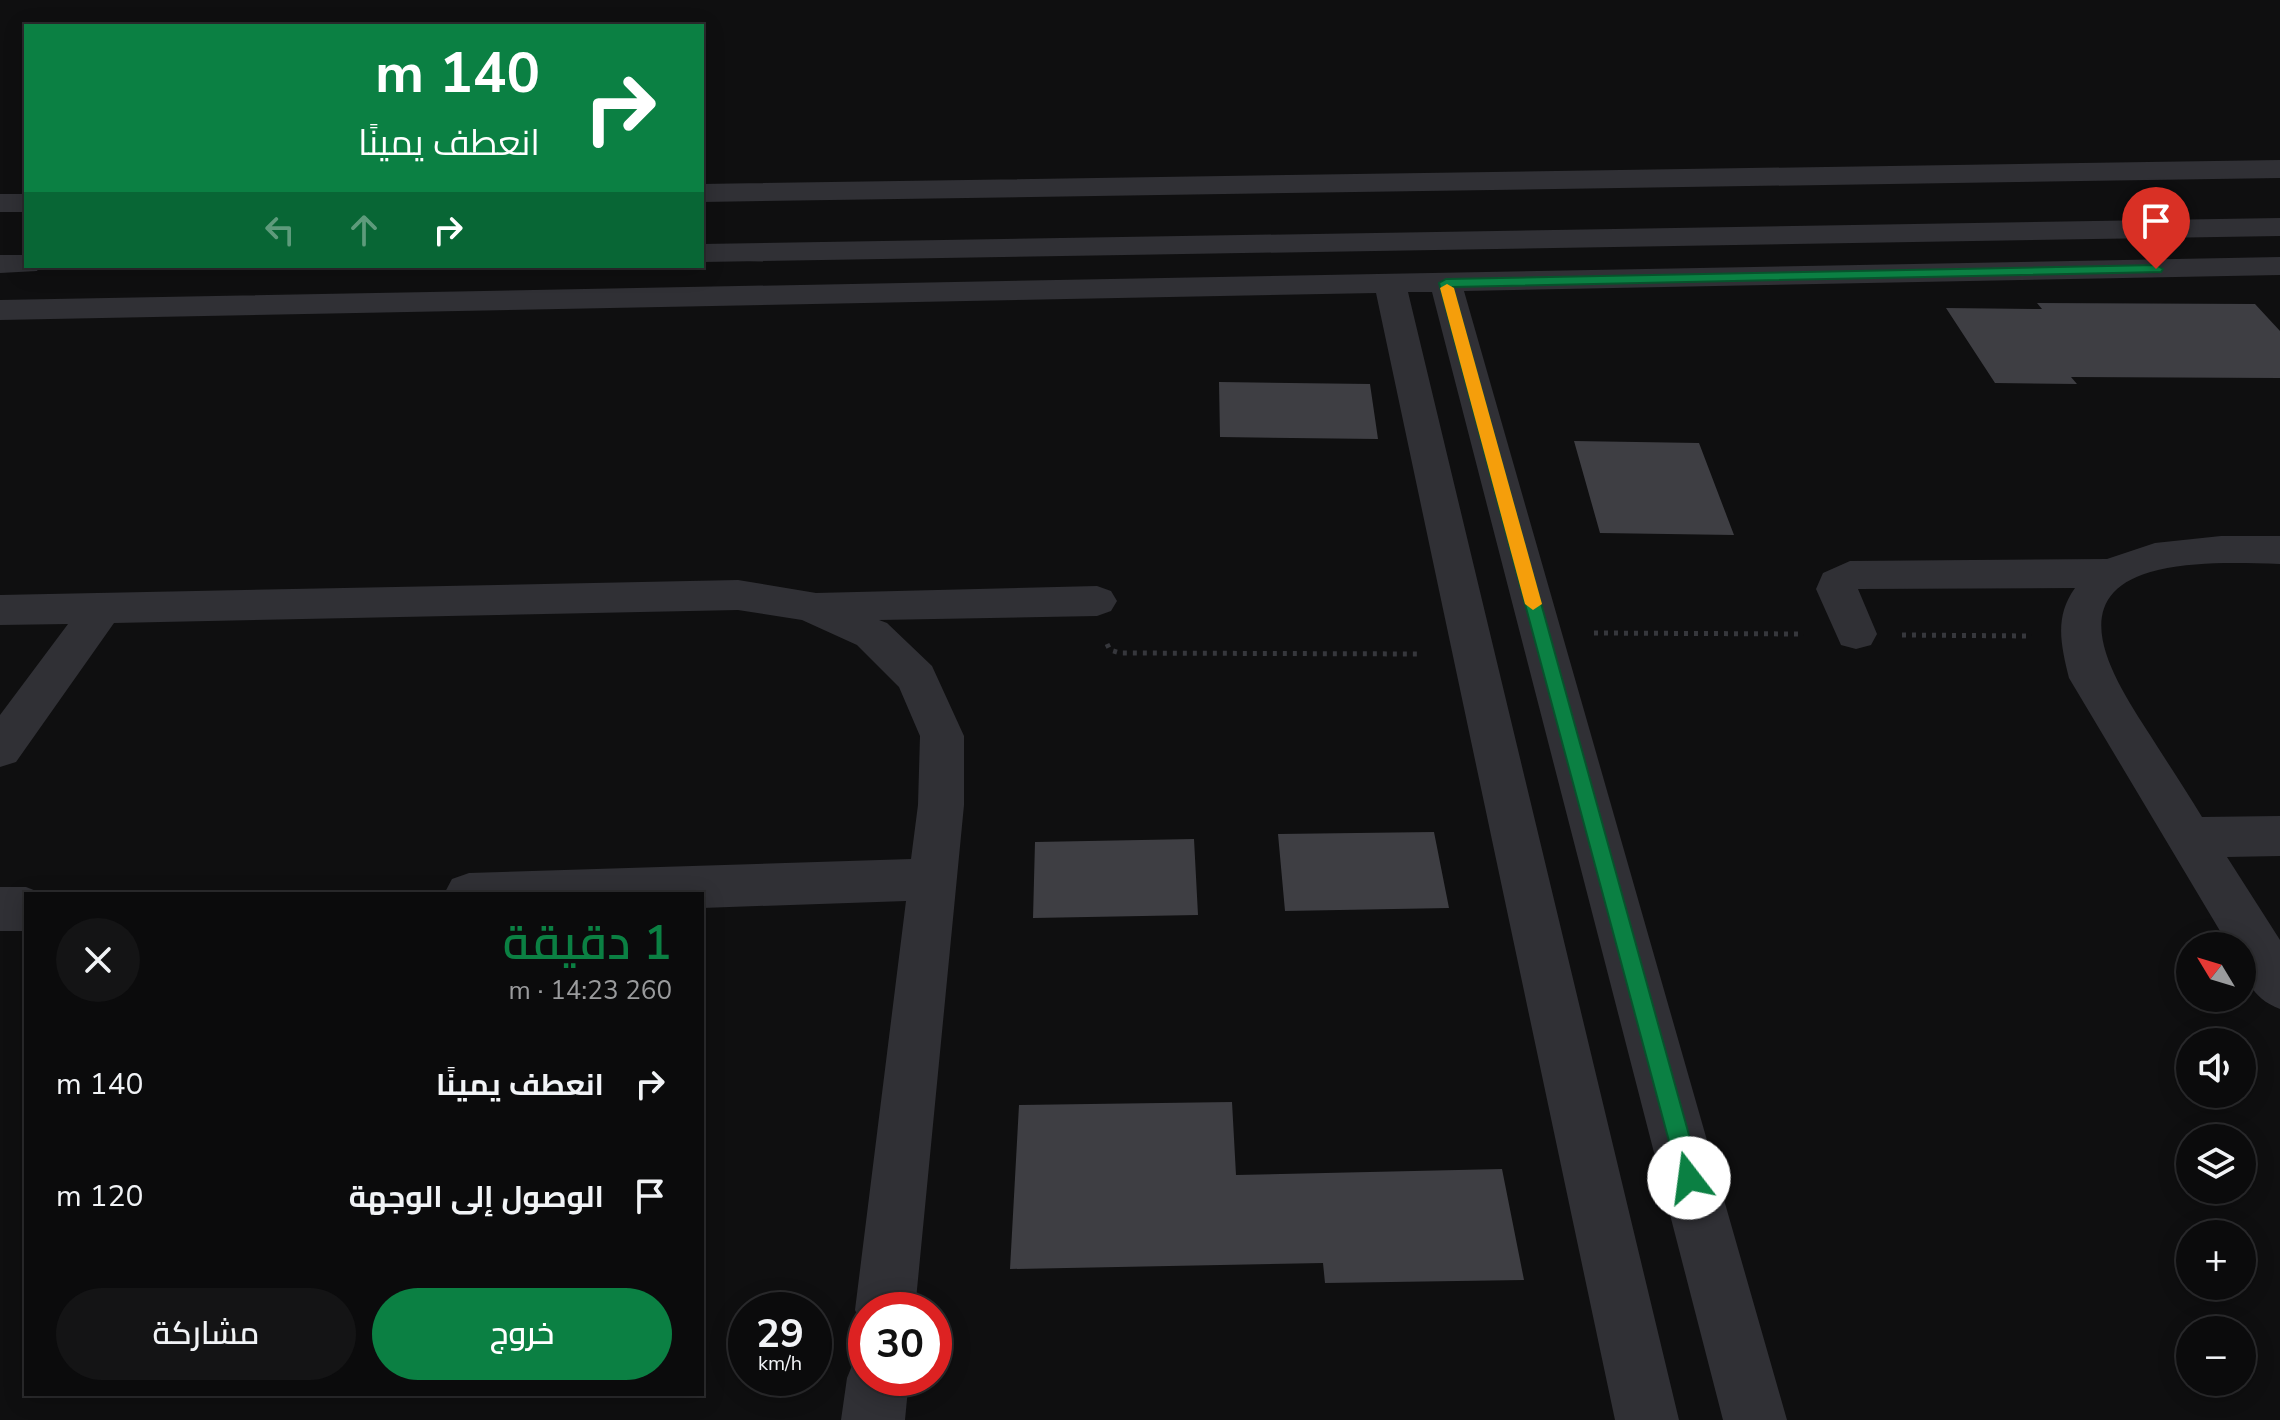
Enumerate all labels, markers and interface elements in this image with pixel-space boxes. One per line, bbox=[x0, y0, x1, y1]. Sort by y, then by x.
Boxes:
text: 140 m bbox=[375, 35, 540, 112]
icon: right bbox=[568, 56, 672, 160]
text: انعطف يمينًا bbox=[358, 119, 540, 168]
pin bbox=[2122, 187, 2190, 269]
icon: arrive bbox=[2134, 199, 2178, 243]
icon: left bbox=[258, 208, 302, 252]
icon: ahead bbox=[342, 208, 386, 252]
icon: right bbox=[426, 208, 470, 252]
text: 1 دقيقة bbox=[503, 910, 672, 976]
button: close bbox=[56, 918, 140, 1002]
north arrow bbox=[2176, 932, 2256, 1012]
map controls bbox=[2176, 932, 2256, 1396]
text: 260 m · 14:23 bbox=[509, 973, 672, 1008]
button: sound bbox=[2176, 1028, 2256, 1108]
icon: right bbox=[628, 1062, 672, 1106]
text: 140 m bbox=[56, 1064, 143, 1105]
text: انعطف يمينًا bbox=[436, 1065, 604, 1106]
button: layers bbox=[2176, 1124, 2256, 1204]
position arrow bbox=[1647, 1136, 1731, 1220]
icon: arrive bbox=[628, 1174, 672, 1218]
text: 120 m bbox=[56, 1176, 143, 1217]
text: الوصول إلى الوجهة bbox=[349, 1177, 604, 1218]
button: + bbox=[2176, 1220, 2256, 1300]
button: مشاركة bbox=[56, 1288, 356, 1380]
button: خروج bbox=[372, 1288, 672, 1380]
speed limit sign: 30 bbox=[848, 1292, 952, 1396]
text: 29 bbox=[756, 1307, 804, 1361]
button: − bbox=[2176, 1316, 2256, 1396]
text: km/h bbox=[758, 1350, 802, 1377]

